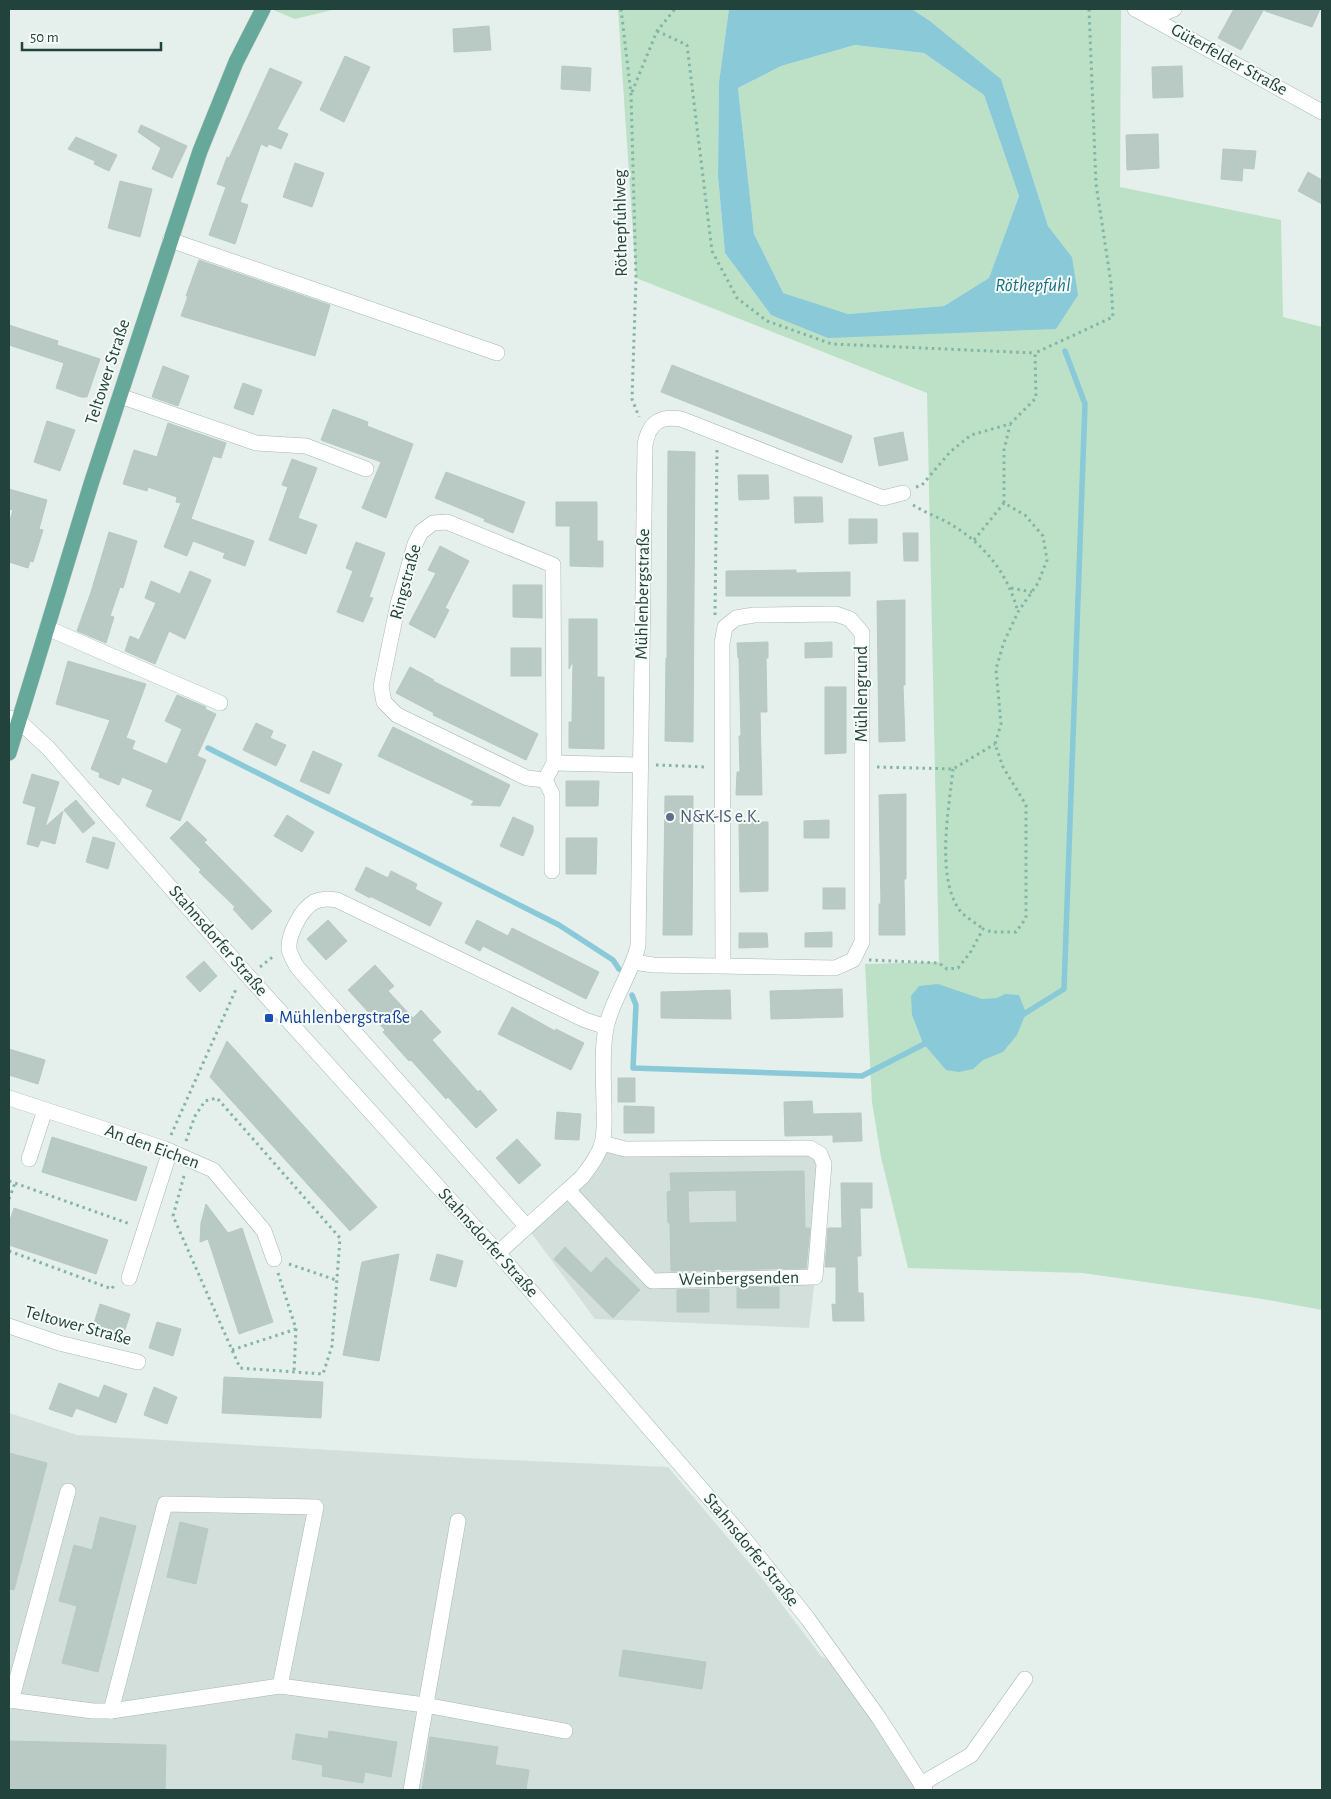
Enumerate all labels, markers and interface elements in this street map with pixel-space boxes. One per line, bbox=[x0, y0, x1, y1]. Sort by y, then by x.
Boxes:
scale bar bbox=[22, 20, 161, 52]
street label: Güterfelder Straße bbox=[1168, 21, 1290, 99]
text: 50 m bbox=[30, 30, 59, 45]
street label: Röthepfuhlweg bbox=[611, 169, 631, 277]
water label: Röthepfuhl bbox=[995, 276, 1071, 295]
street label: Teltower Straße bbox=[82, 317, 134, 427]
street label: Mühlenbergstraße bbox=[633, 528, 653, 660]
street label: Ringstraße bbox=[387, 542, 425, 622]
street label: Mühlengrund bbox=[853, 646, 871, 742]
place label: N&K-IS e.K. bbox=[680, 808, 761, 826]
marker: N&K-IS e.K. bbox=[664, 811, 676, 823]
street label: Stahnsdorfer Straße bbox=[165, 882, 271, 1000]
place label: Mühlenbergstraße bbox=[279, 1009, 410, 1027]
marker: Mühlenbergstraße bbox=[263, 1012, 275, 1024]
street label: An den Eichen bbox=[102, 1122, 202, 1172]
street label: Stahnsdorfer Straße bbox=[434, 1185, 542, 1301]
street label: Weinbergsenden bbox=[679, 1269, 799, 1289]
street label: Teltower Straße bbox=[23, 1303, 133, 1349]
street label: Stahnsdorfer Straße bbox=[700, 1490, 802, 1610]

